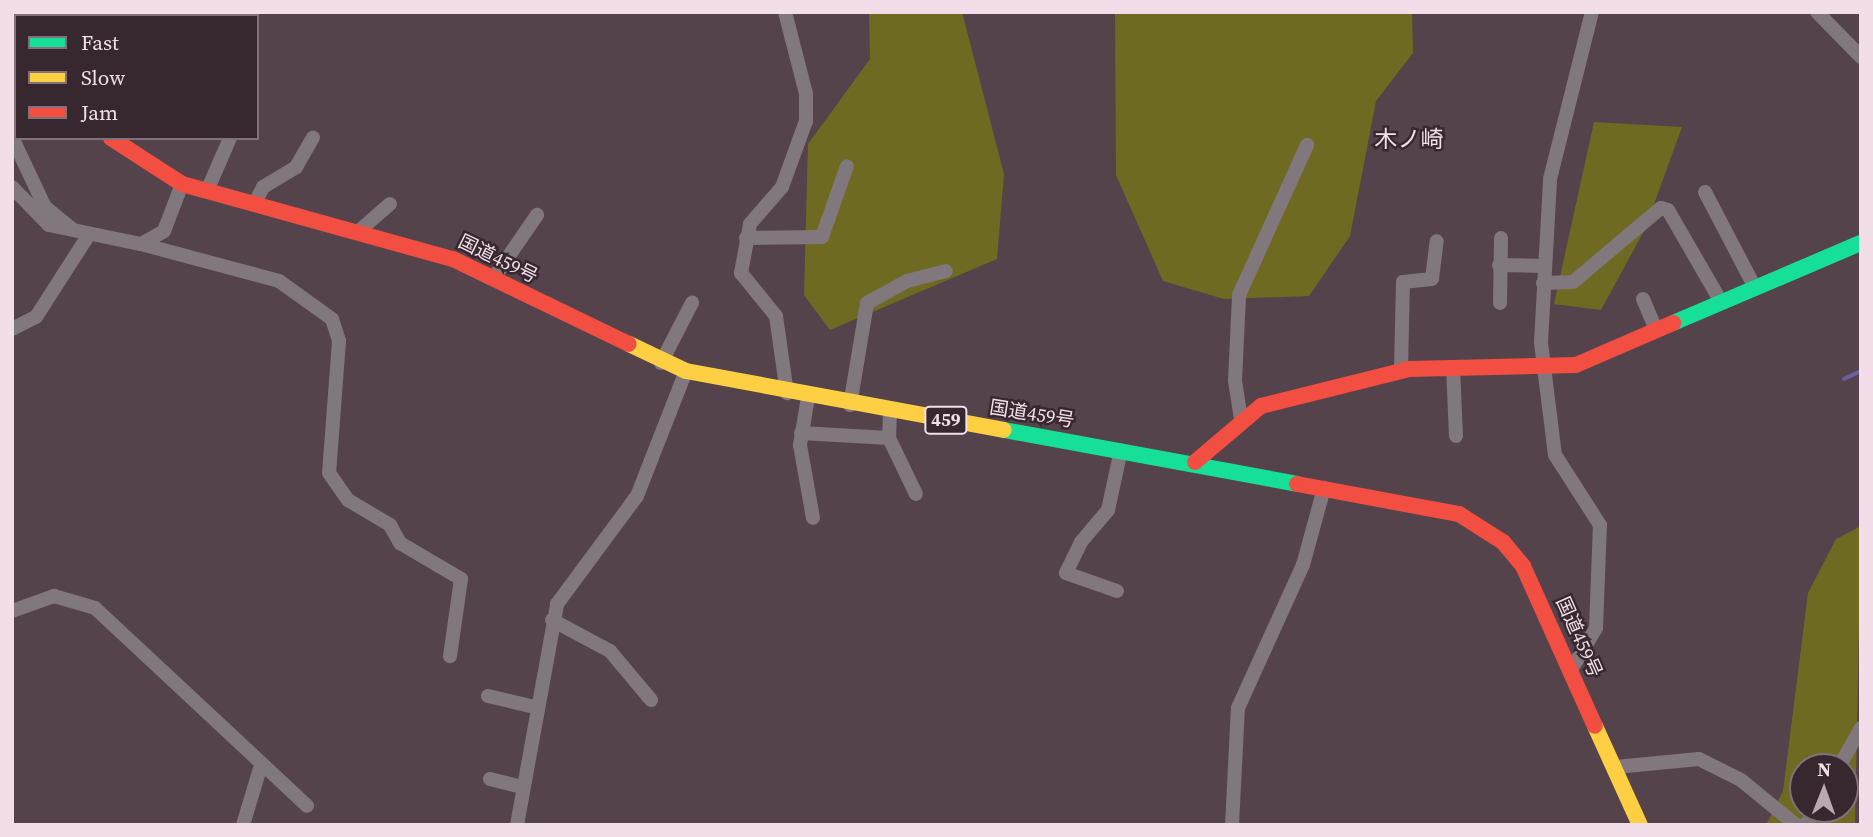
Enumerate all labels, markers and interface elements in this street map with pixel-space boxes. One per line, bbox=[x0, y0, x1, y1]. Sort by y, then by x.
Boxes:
legend bbox=[14, 14, 259, 140]
text: Fast bbox=[81, 28, 119, 57]
text: Slow bbox=[81, 63, 125, 92]
text: Jam bbox=[81, 98, 118, 127]
district label: 木ノ崎 bbox=[1375, 125, 1443, 153]
street label: 国道459号 bbox=[455, 230, 541, 288]
street label: 国道459号 bbox=[988, 396, 1076, 432]
road number: 459 bbox=[923, 406, 969, 434]
street label: 国道459号 bbox=[1551, 593, 1607, 681]
north arrow bbox=[1789, 753, 1859, 823]
text: N bbox=[1817, 756, 1831, 782]

